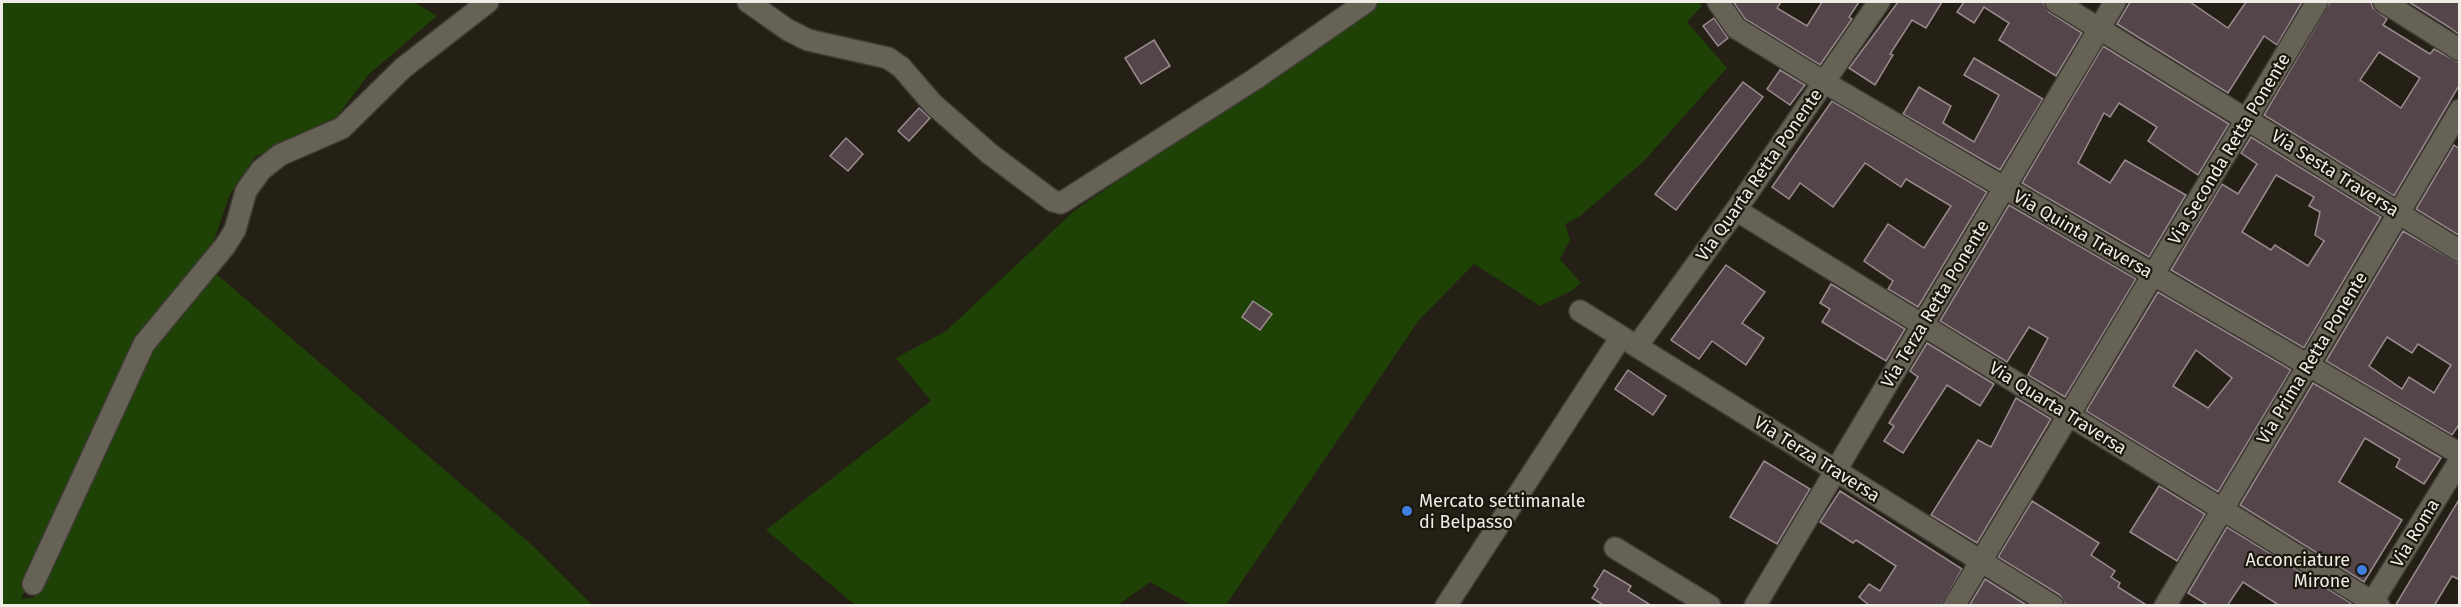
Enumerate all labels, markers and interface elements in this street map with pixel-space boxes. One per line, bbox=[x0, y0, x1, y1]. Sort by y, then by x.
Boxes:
street label: Via Seconda Retta Ponente bbox=[2163, 49, 2295, 249]
street label: Via Quarta Retta Ponente bbox=[1691, 85, 1827, 265]
street label: Via Sesta Traversa bbox=[2267, 125, 2403, 221]
street label: Via Quinta Traversa bbox=[2010, 185, 2156, 283]
street label: Via Terza Retta Ponente bbox=[1876, 216, 1994, 392]
street label: Via Prima Retta Ponente bbox=[2252, 268, 2372, 448]
street label: Via Quarta Traversa bbox=[1985, 357, 2131, 459]
street label: Via Terza Traversa bbox=[1750, 411, 1884, 507]
place label: Mercato settimanale di Belpasso bbox=[1419, 490, 1586, 533]
street label: Via Roma bbox=[2386, 495, 2444, 571]
marker: Mercato settimanale di Belpasso bbox=[1400, 504, 1414, 518]
place label: Acconciature Mirone bbox=[2245, 549, 2350, 592]
marker: Acconciature Mirone bbox=[2355, 563, 2369, 577]

